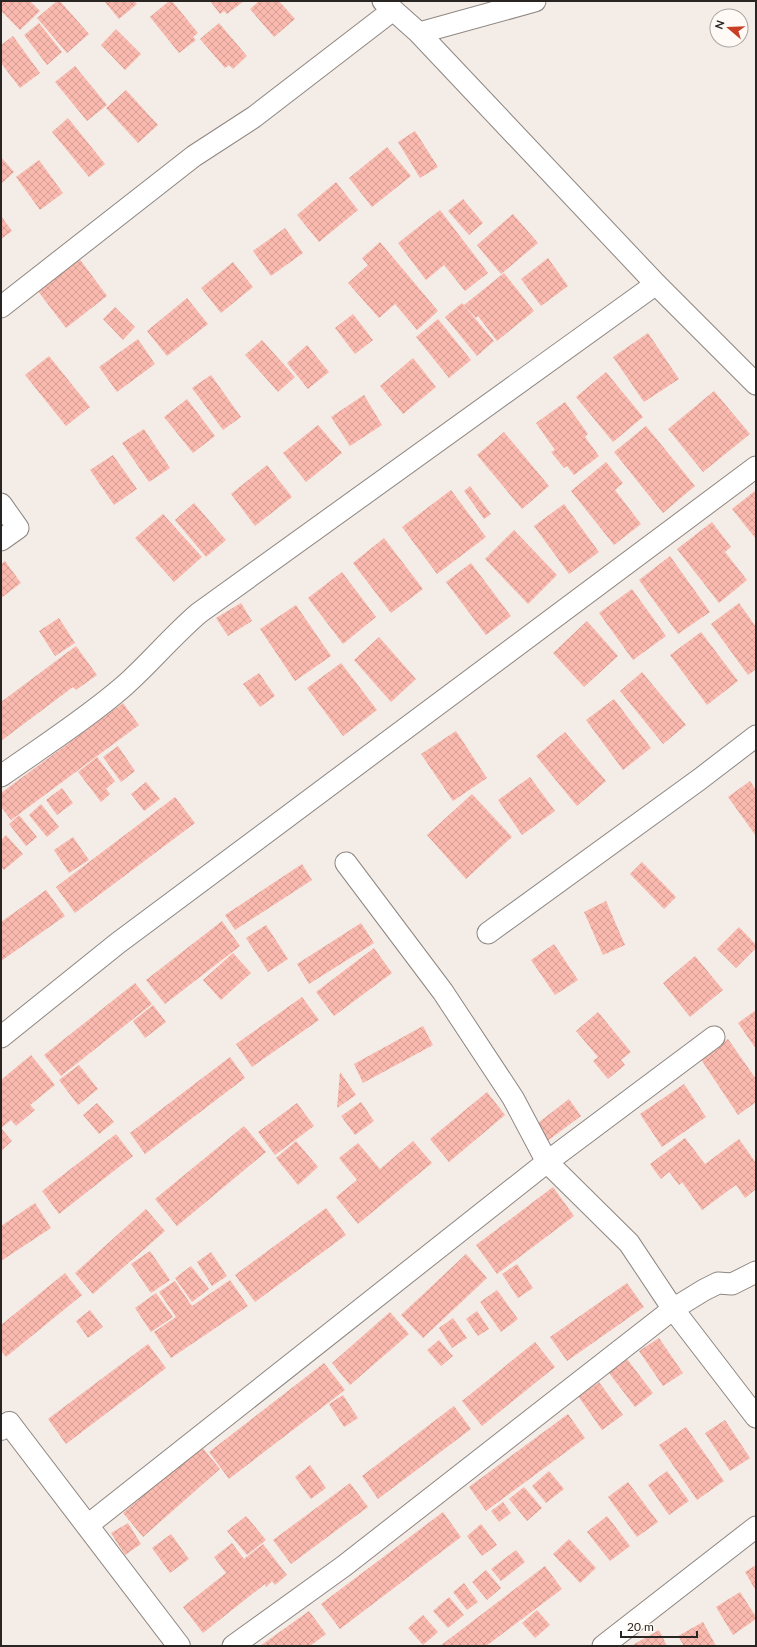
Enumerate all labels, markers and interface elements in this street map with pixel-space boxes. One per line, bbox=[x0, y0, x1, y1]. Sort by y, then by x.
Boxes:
north arrow bbox=[709, 8, 749, 48]
text: N bbox=[712, 18, 727, 31]
scale bar bbox=[621, 1613, 697, 1639]
text: 20 m bbox=[627, 1619, 654, 1634]

